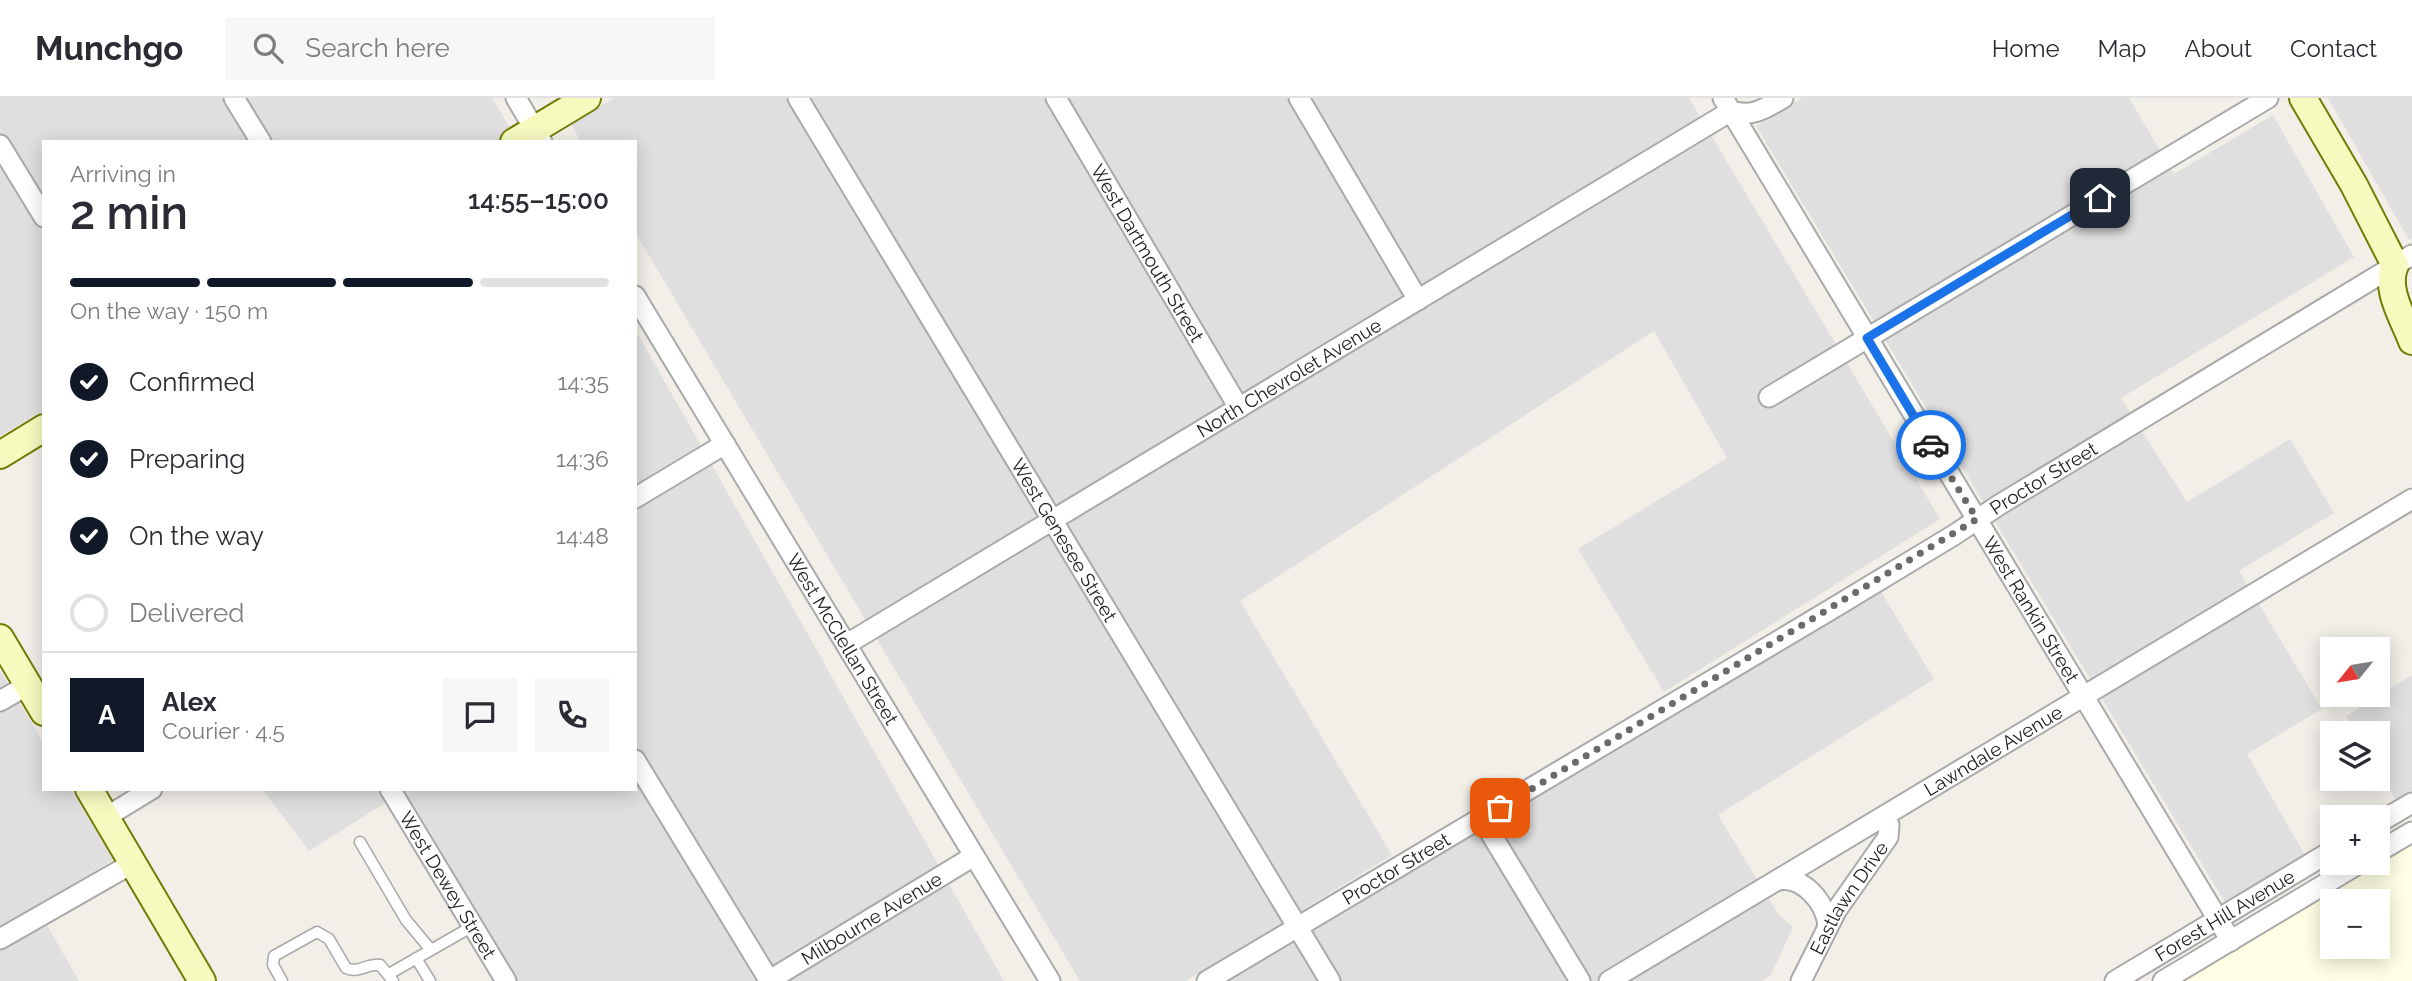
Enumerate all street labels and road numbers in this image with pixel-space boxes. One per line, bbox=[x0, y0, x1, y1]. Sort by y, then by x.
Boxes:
street label: West Dartmouth Street bbox=[1087, 160, 1209, 346]
street label: North Chevrolet Avenue bbox=[1193, 314, 1385, 442]
street label: Proctor Street bbox=[1986, 437, 2102, 519]
street label: West Genesee Street bbox=[1007, 455, 1122, 626]
street label: West Rankin Street bbox=[1979, 532, 2084, 687]
street label: West McClellan Street bbox=[783, 550, 903, 729]
street label: Lawndale Avenue bbox=[1920, 701, 2066, 800]
street label: West Dewey Street bbox=[395, 807, 501, 963]
street label: Proctor Street bbox=[1338, 828, 1454, 909]
street label: Eastlawn Drive bbox=[1805, 837, 1892, 958]
street label: Forest Hill Avenue bbox=[2151, 865, 2298, 965]
street label: Milbourne Avenue bbox=[797, 867, 946, 969]

